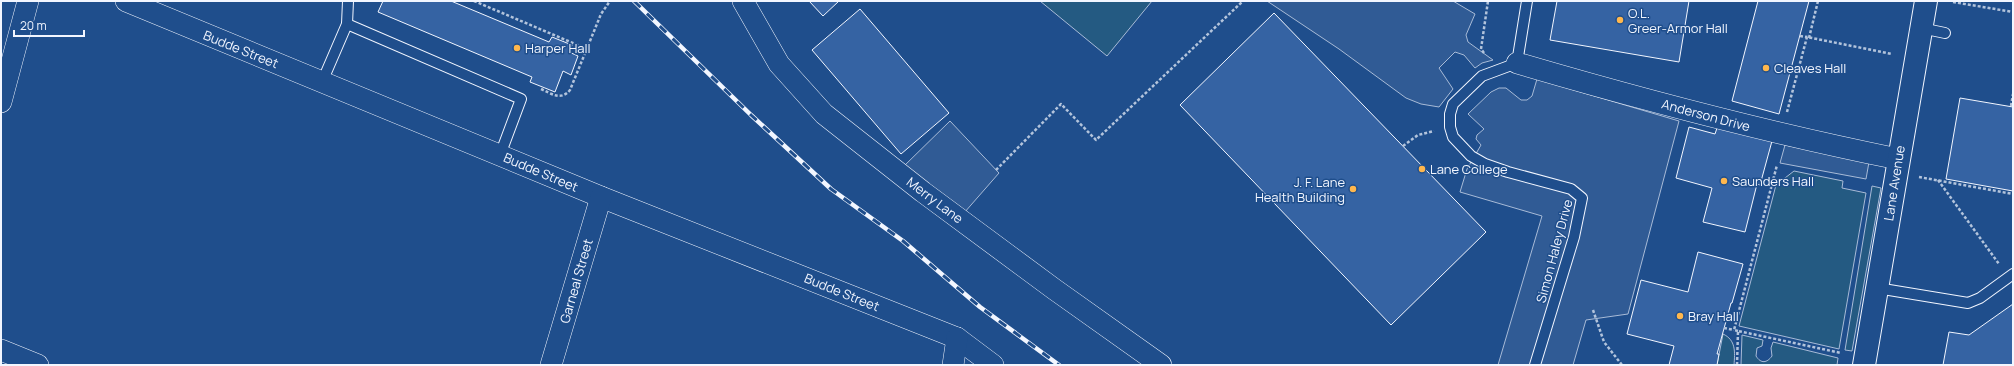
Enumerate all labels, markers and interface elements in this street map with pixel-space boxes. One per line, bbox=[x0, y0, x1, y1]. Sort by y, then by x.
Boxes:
place label: O.L. Greer-Armor Hall bbox=[1628, 4, 1728, 37]
scale bar bbox=[14, 12, 84, 38]
marker: O.L. Greer-Armor Hall bbox=[1615, 15, 1625, 25]
text: 20 m bbox=[20, 17, 47, 34]
street label: Budde Street bbox=[201, 26, 281, 72]
place label: Harper Hall bbox=[525, 39, 591, 57]
marker: Harper Hall bbox=[512, 43, 522, 53]
place label: Cleaves Hall bbox=[1774, 59, 1846, 77]
marker: Cleaves Hall bbox=[1761, 63, 1771, 73]
street label: Anderson Drive bbox=[1660, 95, 1753, 136]
street label: Lane Avenue bbox=[1879, 144, 1909, 222]
street label: Budde Street bbox=[501, 148, 581, 196]
place label: Lane College bbox=[1430, 160, 1508, 178]
marker: Lane College bbox=[1417, 164, 1427, 174]
place label: Saunders Hall bbox=[1732, 172, 1814, 190]
street label: Merry Lane bbox=[903, 173, 967, 227]
place label: J. F. Lane Health Building bbox=[1255, 173, 1345, 206]
marker: Saunders Hall bbox=[1719, 176, 1729, 186]
marker: J. F. Lane Health Building bbox=[1348, 184, 1358, 194]
street label: Simon Haley Drive bbox=[1532, 197, 1577, 305]
street label: Garneal Street bbox=[555, 237, 597, 325]
street label: Budde Street bbox=[802, 269, 882, 315]
place label: Bray Hall bbox=[1688, 307, 1739, 325]
marker: Bray Hall bbox=[1675, 311, 1685, 321]

